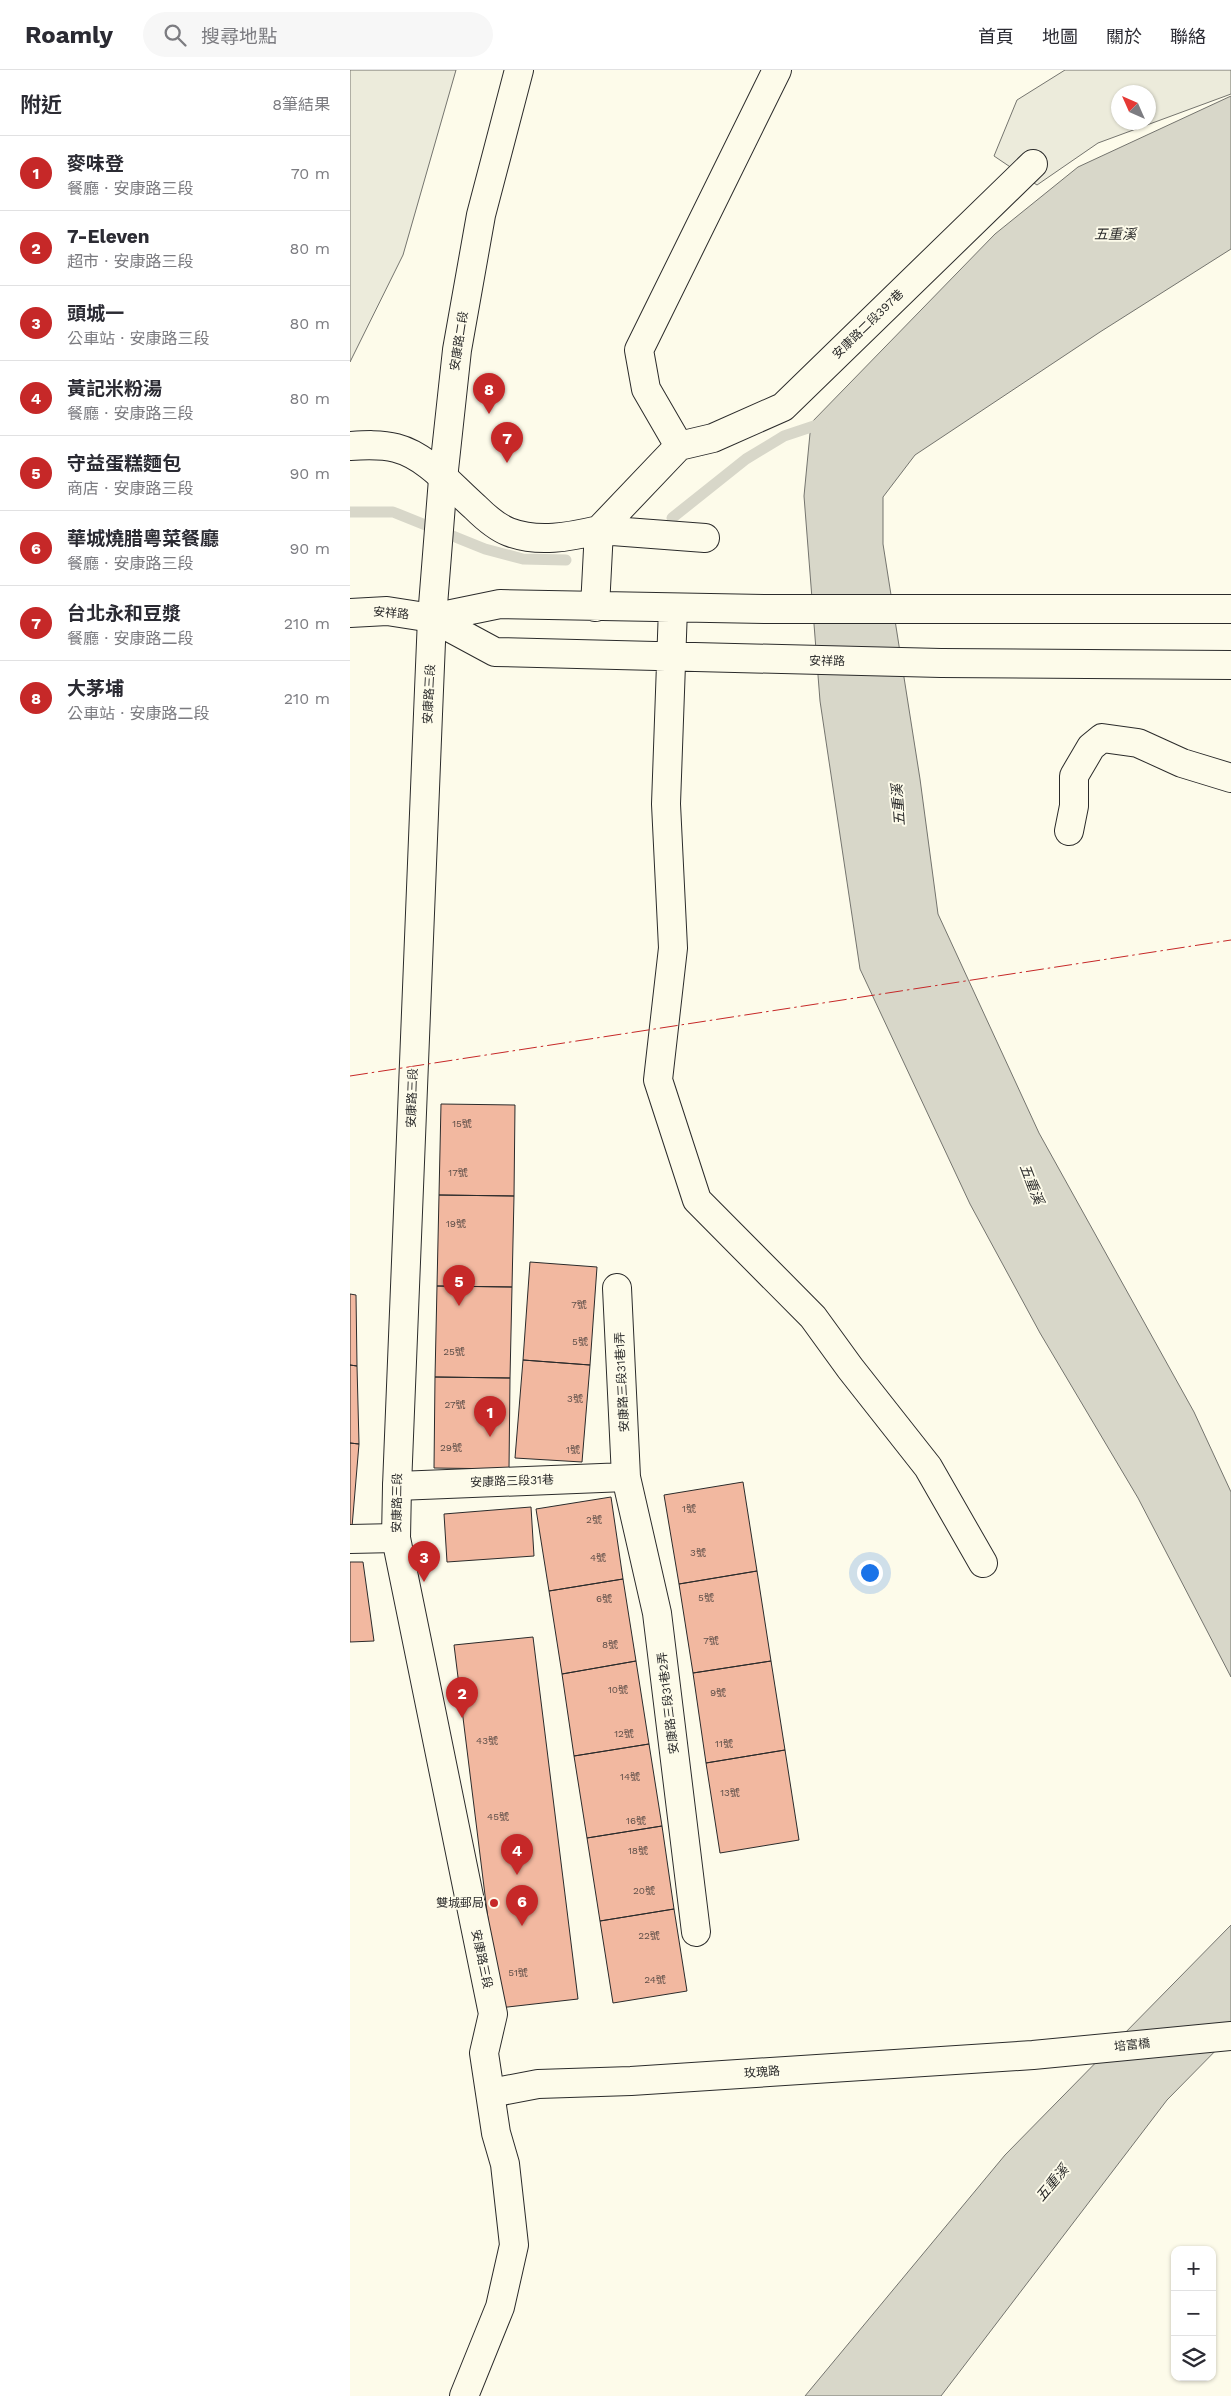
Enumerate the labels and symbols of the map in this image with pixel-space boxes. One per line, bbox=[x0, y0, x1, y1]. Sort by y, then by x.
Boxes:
north arrow bbox=[1111, 85, 1156, 130]
water label: 五重溪 bbox=[1094, 226, 1138, 242]
street label: 安康路二段397巷 bbox=[830, 287, 906, 361]
street label: 安康路二段 bbox=[447, 310, 471, 372]
pin: 8 bbox=[473, 373, 505, 414]
pin: 7 bbox=[491, 422, 523, 463]
street label: 安祥路 bbox=[372, 604, 410, 622]
street label: 安祥路 bbox=[809, 654, 845, 668]
street label: 安康路三段 bbox=[420, 664, 438, 724]
water label: 五重溪 bbox=[888, 781, 907, 827]
street label: 安康路三段 bbox=[404, 1068, 420, 1128]
house number: 15號 bbox=[452, 1118, 472, 1129]
water label: 五重溪 bbox=[1017, 1162, 1048, 1208]
house number: 17號 bbox=[448, 1167, 468, 1178]
house number: 19號 bbox=[446, 1218, 466, 1229]
pin: 5 bbox=[443, 1265, 475, 1306]
house number: 7號 bbox=[571, 1299, 587, 1310]
street label: 安康路三段31巷1弄 bbox=[612, 1332, 632, 1432]
house number: 5號 bbox=[572, 1336, 588, 1347]
house number: 25號 bbox=[443, 1346, 465, 1357]
house number: 3號 bbox=[567, 1393, 583, 1404]
pin: 1 bbox=[474, 1396, 506, 1437]
house number: 27號 bbox=[444, 1399, 466, 1410]
house number: 29號 bbox=[440, 1442, 462, 1453]
house number: 1號 bbox=[566, 1444, 580, 1455]
street label: 安康路三段 bbox=[389, 1473, 405, 1533]
street label: 安康路三段31巷 bbox=[470, 1473, 554, 1489]
house number: 1號 bbox=[682, 1503, 696, 1514]
house number: 2號 bbox=[586, 1514, 602, 1525]
pin: 3 bbox=[408, 1541, 440, 1582]
house number: 3號 bbox=[690, 1547, 706, 1558]
house number: 4號 bbox=[590, 1552, 606, 1563]
your location bbox=[857, 1560, 883, 1586]
house number: 5號 bbox=[698, 1592, 714, 1603]
house number: 6號 bbox=[596, 1593, 612, 1604]
house number: 7號 bbox=[703, 1635, 719, 1646]
house number: 8號 bbox=[602, 1639, 618, 1650]
street label: 安康路三段31巷2弄 bbox=[655, 1651, 681, 1755]
pin: 2 bbox=[446, 1677, 478, 1718]
house number: 10號 bbox=[608, 1684, 628, 1695]
house number: 9號 bbox=[710, 1687, 726, 1698]
house number: 12號 bbox=[614, 1728, 634, 1739]
house number: 43號 bbox=[476, 1735, 498, 1746]
house number: 11號 bbox=[715, 1738, 733, 1749]
house number: 14號 bbox=[620, 1771, 640, 1782]
house number: 13號 bbox=[720, 1787, 740, 1798]
house number: 45號 bbox=[487, 1811, 509, 1822]
house number: 16號 bbox=[626, 1815, 646, 1826]
pin: 4 bbox=[501, 1834, 533, 1875]
house number: 18號 bbox=[628, 1845, 648, 1856]
pin: 6 bbox=[506, 1885, 538, 1926]
house number: 20號 bbox=[633, 1885, 655, 1896]
place label: 雙城郵局 bbox=[436, 1896, 484, 1910]
marker: 雙城郵局 bbox=[488, 1897, 500, 1909]
street label: 安康路三段 bbox=[469, 1928, 495, 1990]
house number: 22號 bbox=[638, 1930, 660, 1941]
house number: 51號 bbox=[508, 1967, 528, 1978]
house number: 24號 bbox=[644, 1974, 666, 1985]
street label: 培富橋 bbox=[1113, 2036, 1151, 2054]
street label: 玫瑰路 bbox=[744, 2064, 780, 2080]
water label: 五重溪 bbox=[1032, 2160, 1073, 2204]

